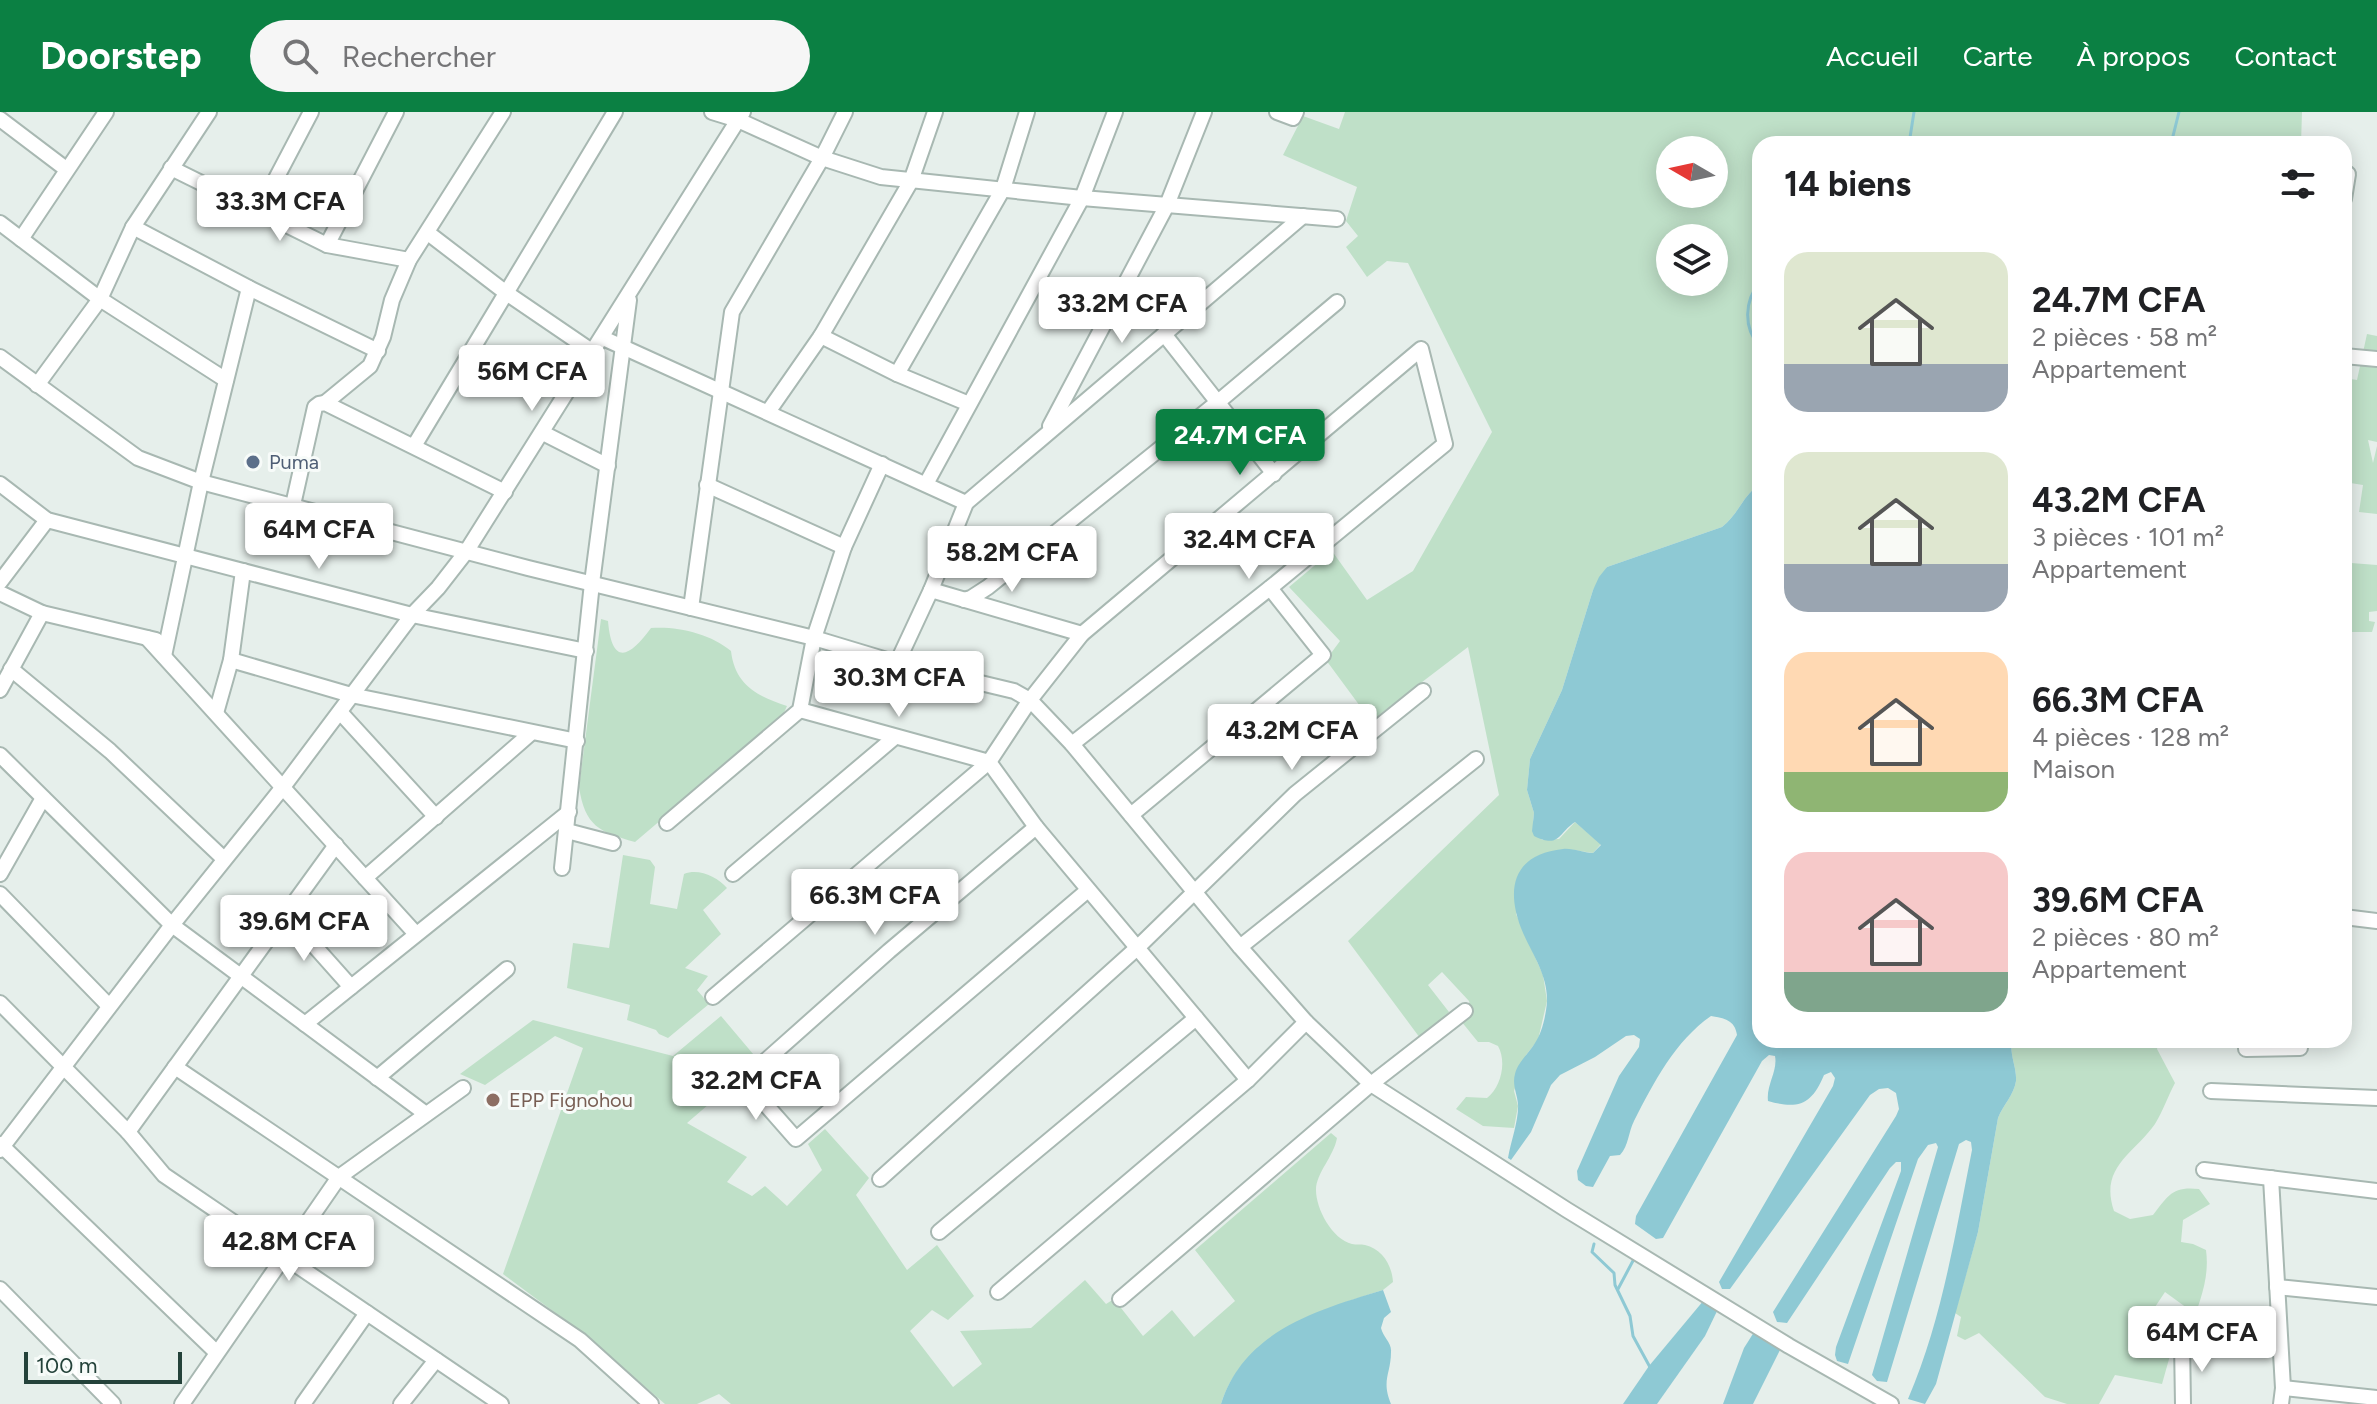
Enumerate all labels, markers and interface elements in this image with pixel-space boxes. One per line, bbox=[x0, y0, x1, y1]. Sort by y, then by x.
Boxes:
search box bbox=[250, 20, 810, 92]
text: Doorstep bbox=[40, 33, 202, 79]
icon: search bbox=[278, 34, 322, 78]
text: Rechercher bbox=[342, 38, 496, 75]
text: Accueil bbox=[1826, 39, 1919, 73]
text: Carte bbox=[1963, 39, 2032, 73]
text: À propos bbox=[2076, 39, 2190, 73]
text: Contact bbox=[2234, 39, 2337, 73]
north arrow bbox=[1656, 136, 1728, 208]
map controls bbox=[1656, 136, 1728, 296]
icon: filters bbox=[2276, 162, 2320, 206]
text: 14 biens bbox=[1784, 164, 1911, 205]
pin: 33.3M CFA bbox=[188, 175, 372, 243]
text: 33.3M CFA bbox=[215, 185, 345, 217]
button: layers bbox=[1656, 224, 1728, 296]
pin: 33.2M CFA bbox=[1030, 277, 1214, 345]
text: 24.7M CFA bbox=[2032, 280, 2206, 321]
icon: home bbox=[1848, 284, 1944, 380]
text: 33.2M CFA bbox=[1057, 287, 1187, 319]
text: 2 pièces · 58 m² bbox=[2032, 321, 2217, 353]
pin: 56M CFA bbox=[458, 345, 606, 413]
text: Appartement bbox=[2032, 353, 2187, 385]
text: 56M CFA bbox=[477, 355, 587, 387]
pin: 24.7M CFA bbox=[1148, 409, 1332, 477]
text: 24.7M CFA bbox=[1174, 419, 1306, 451]
place label: Puma bbox=[269, 450, 319, 474]
marker: Puma bbox=[244, 453, 262, 471]
text: 43.2M CFA bbox=[2032, 480, 2206, 521]
icon: home bbox=[1848, 484, 1944, 580]
pin: 64M CFA bbox=[245, 503, 393, 571]
text: 64M CFA bbox=[263, 513, 375, 545]
pin: 32.4M CFA bbox=[1157, 513, 1341, 581]
text: 3 pièces · 101 m² bbox=[2032, 521, 2224, 553]
text: 32.4M CFA bbox=[1183, 523, 1315, 555]
pin: 58.2M CFA bbox=[920, 526, 1104, 594]
text: 58.2M CFA bbox=[946, 536, 1078, 568]
text: Appartement bbox=[2032, 553, 2187, 585]
pin: 30.3M CFA bbox=[807, 651, 991, 719]
text: 30.3M CFA bbox=[833, 661, 965, 693]
text: 66.3M CFA bbox=[2032, 680, 2204, 721]
icon: home bbox=[1848, 684, 1944, 780]
pin: 43.2M CFA bbox=[1200, 704, 1384, 772]
text: 43.2M CFA bbox=[1226, 714, 1358, 746]
text: 4 pièces · 128 m² bbox=[2032, 721, 2229, 753]
text: Maison bbox=[2032, 753, 2115, 785]
pin: 66.3M CFA bbox=[783, 869, 967, 937]
text: 66.3M CFA bbox=[809, 879, 941, 911]
text: 39.6M CFA bbox=[2032, 880, 2204, 921]
icon: home bbox=[1848, 884, 1944, 980]
pin: 39.6M CFA bbox=[212, 895, 396, 963]
text: 39.6M CFA bbox=[238, 905, 370, 937]
text: 2 pièces · 80 m² bbox=[2032, 921, 2219, 953]
text: Appartement bbox=[2032, 953, 2187, 985]
pin: 32.2M CFA bbox=[664, 1054, 848, 1122]
text: 32.2M CFA bbox=[690, 1064, 822, 1096]
place label: EPP Fignohou bbox=[509, 1088, 633, 1112]
marker: EPP Fignohou bbox=[484, 1091, 502, 1109]
pin: 42.8M CFA bbox=[197, 1215, 381, 1283]
text: 42.8M CFA bbox=[222, 1225, 356, 1257]
pin: 64M CFA bbox=[2128, 1306, 2276, 1374]
text: 64M CFA bbox=[2146, 1316, 2258, 1348]
scale bar bbox=[24, 1348, 182, 1384]
text: 100 m bbox=[36, 1352, 97, 1379]

